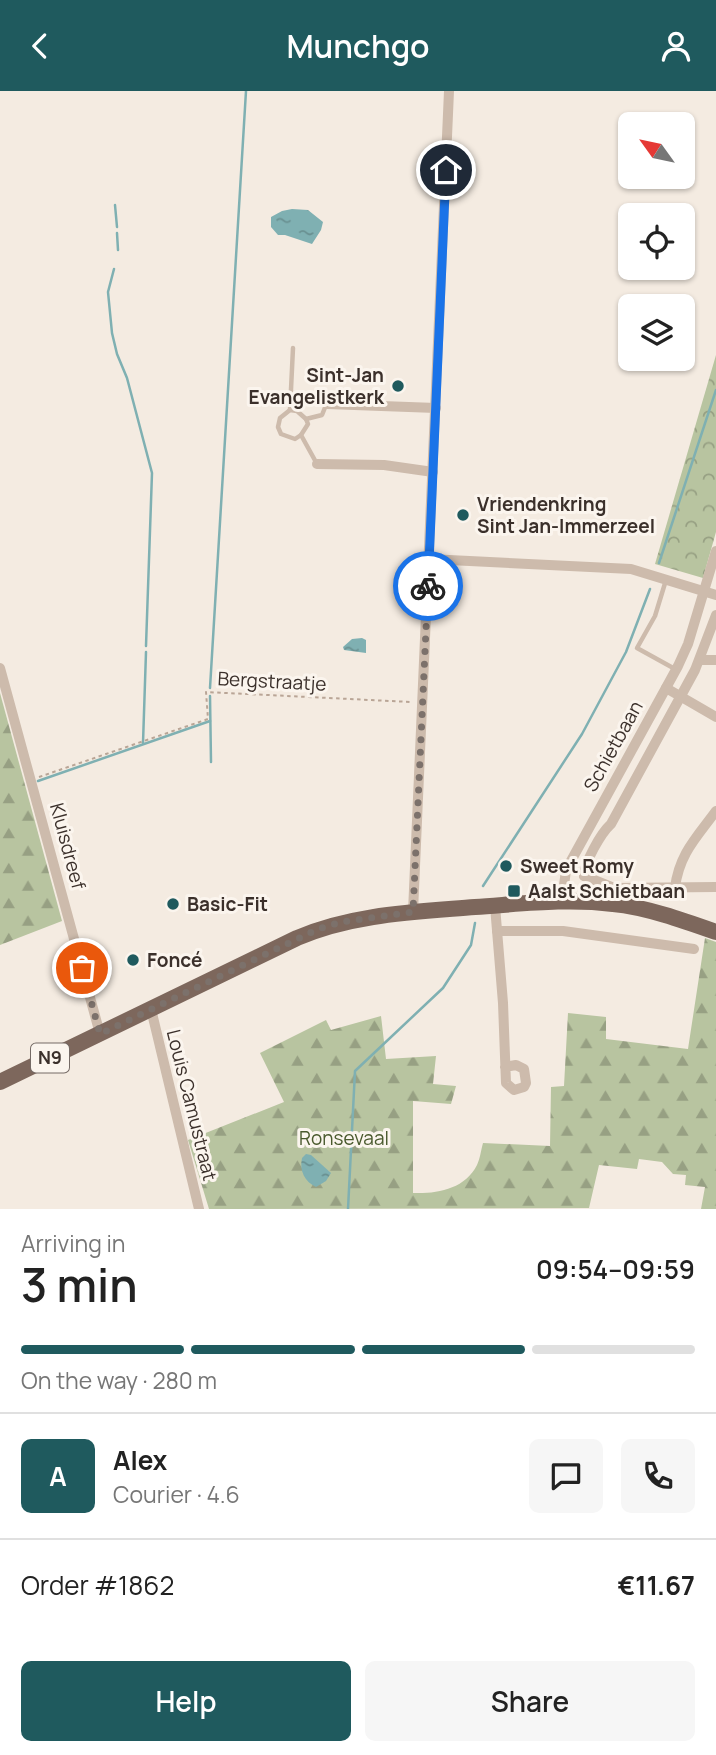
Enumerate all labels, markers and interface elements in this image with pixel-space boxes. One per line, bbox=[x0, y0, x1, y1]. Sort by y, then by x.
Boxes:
text: Munchgo bbox=[286, 24, 430, 68]
icon: back bbox=[21, 27, 59, 65]
icon: person bbox=[657, 27, 695, 65]
north arrow bbox=[618, 112, 695, 189]
map controls bbox=[618, 112, 695, 371]
pin bbox=[416, 140, 476, 200]
icon: home bbox=[427, 151, 465, 189]
button: locate bbox=[618, 203, 695, 280]
button: layers bbox=[618, 294, 695, 371]
place label: Sint-Jan Evangelistkerk bbox=[249, 362, 385, 410]
marker: Sint-Jan Evangelistkerk bbox=[390, 378, 406, 394]
place label: Vriendenkring Sint Jan-Immerzeel bbox=[477, 491, 655, 539]
marker: Vriendenkring Sint Jan-Immerzeel bbox=[455, 507, 471, 523]
courier bbox=[393, 551, 463, 621]
icon: bike bbox=[409, 567, 447, 605]
street label: Bergstraatje bbox=[217, 665, 327, 697]
street label: Schietbaan bbox=[577, 696, 649, 796]
street label: Kluisdreef bbox=[44, 800, 92, 892]
place label: Sweet Romy bbox=[520, 853, 634, 879]
marker: Sweet Romy bbox=[498, 858, 514, 874]
place label: Aalst Schietbaan bbox=[528, 878, 685, 904]
marker: Aalst Schietbaan bbox=[506, 883, 522, 899]
place label: Basic-Fit bbox=[187, 891, 268, 917]
marker: Basic-Fit bbox=[165, 896, 181, 912]
pin bbox=[52, 938, 112, 998]
place label: Foncé bbox=[147, 947, 203, 973]
icon: bag bbox=[63, 949, 101, 987]
marker: Foncé bbox=[125, 952, 141, 968]
street label: Louis Camustraat bbox=[161, 1027, 223, 1183]
road number: N9 bbox=[31, 1043, 69, 1073]
park label: Ronsevaal bbox=[299, 1125, 389, 1151]
text: Arriving in bbox=[21, 1227, 126, 1259]
text: 09:54–09:59 bbox=[536, 1251, 695, 1287]
text: 3 min bbox=[21, 1253, 138, 1316]
text: On the way · 280 m bbox=[21, 1364, 217, 1396]
button: chat bbox=[529, 1439, 603, 1513]
button: phone bbox=[621, 1439, 695, 1513]
text: Alex bbox=[113, 1442, 167, 1478]
text: A bbox=[49, 1458, 67, 1494]
text: Courier · 4.6 bbox=[113, 1478, 240, 1510]
text: Order #1862 bbox=[21, 1567, 174, 1603]
text: €11.67 bbox=[618, 1567, 695, 1603]
button: Help bbox=[21, 1661, 351, 1741]
button: Share bbox=[365, 1661, 695, 1741]

